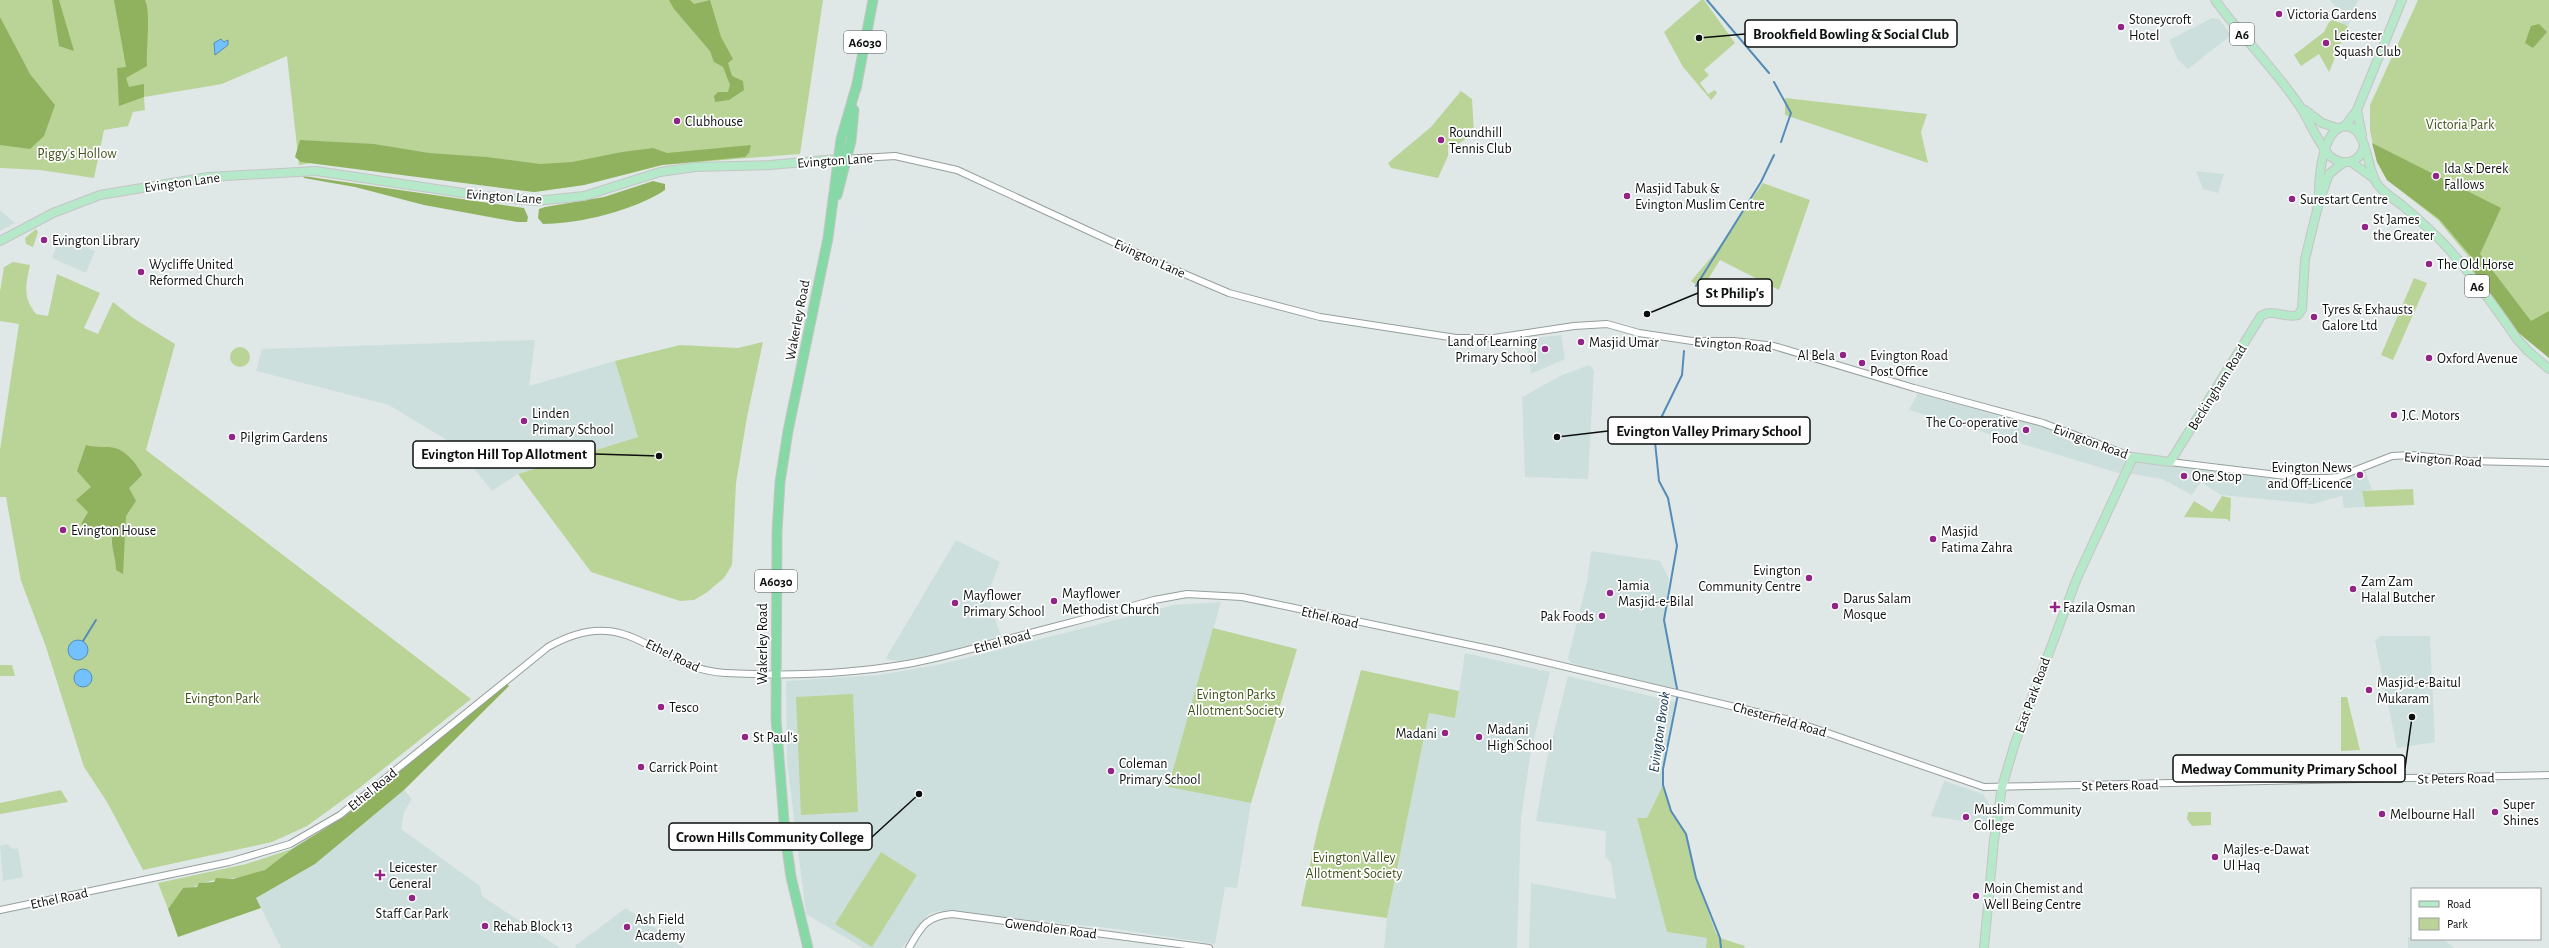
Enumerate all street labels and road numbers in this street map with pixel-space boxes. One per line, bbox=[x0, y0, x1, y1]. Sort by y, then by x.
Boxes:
road number: A6 bbox=[2230, 23, 2254, 45]
road number: A6030 bbox=[844, 31, 886, 53]
street label: Evington Lane bbox=[797, 151, 873, 171]
street label: Evington Lane bbox=[144, 171, 221, 195]
street label: Evington Lane bbox=[466, 187, 542, 207]
street label: Evington Lane bbox=[1112, 237, 1187, 281]
road number: A6 bbox=[2465, 275, 2489, 297]
street label: Wakerley Road bbox=[783, 279, 813, 361]
street label: Evington Road bbox=[1694, 335, 1772, 355]
street label: Beckingham Road bbox=[2186, 342, 2250, 433]
street label: Evington Road bbox=[2052, 422, 2130, 462]
street label: Evington Road bbox=[2404, 450, 2482, 470]
road number: A6030 bbox=[755, 570, 797, 592]
street label: Wakerley Road bbox=[756, 603, 770, 685]
street label: Ethel Road bbox=[1300, 605, 1360, 631]
street label: Ethel Road bbox=[972, 628, 1032, 656]
street label: Ethel Road bbox=[643, 637, 702, 675]
street label: East Park Road bbox=[2013, 656, 2053, 735]
street label: Chesterfield Road bbox=[1731, 700, 1828, 740]
street label: Ethel Road bbox=[346, 766, 400, 814]
street label: St Peters Road bbox=[2417, 771, 2495, 787]
street label: St Peters Road bbox=[2081, 778, 2159, 794]
street label: Ethel Road bbox=[29, 886, 89, 912]
street label: Gwendolen Road bbox=[1004, 916, 1098, 942]

